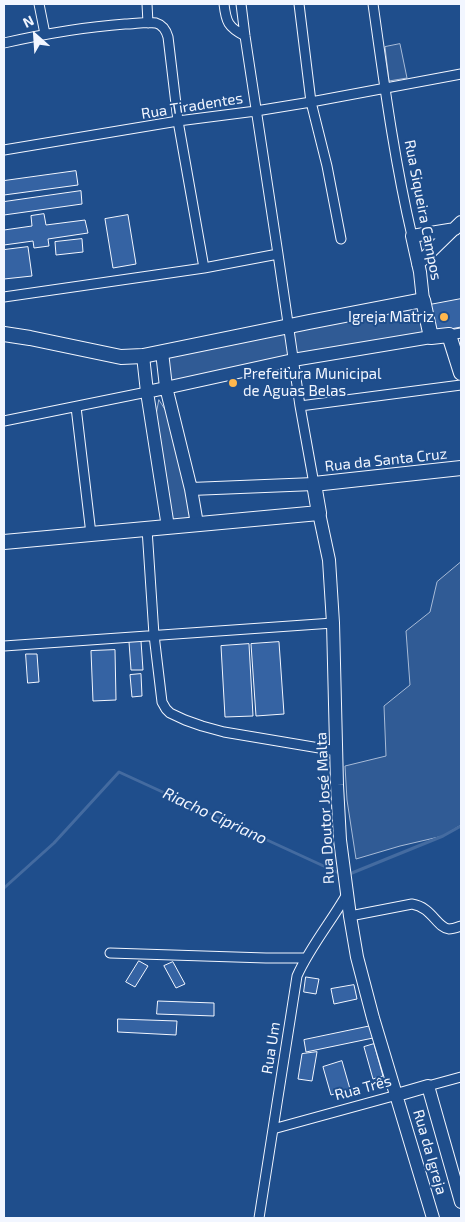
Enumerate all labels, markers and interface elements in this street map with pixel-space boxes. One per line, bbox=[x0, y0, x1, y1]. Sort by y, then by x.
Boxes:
north arrow bbox=[10, 10, 60, 60]
text: N bbox=[20, 11, 36, 31]
street label: Rua Tiradentes bbox=[140, 89, 244, 123]
street label: Rua Siqueira Campos bbox=[401, 138, 445, 282]
place label: Igreja Matriz bbox=[348, 308, 434, 326]
marker: Igreja Matriz bbox=[438, 311, 450, 323]
place label: Prefeitura Municipal de Aguas Belas bbox=[243, 365, 382, 400]
marker: Prefeitura Municipal de Aguas Belas bbox=[227, 377, 239, 389]
street label: Rua da Santa Cruz bbox=[324, 445, 448, 475]
street label: Rua Doutor José Malta bbox=[312, 731, 338, 885]
water label: Riacho Cipriano bbox=[160, 784, 270, 848]
street label: Rua Um bbox=[258, 1021, 284, 1075]
street label: Rua Três bbox=[333, 1072, 393, 1104]
street label: Rua da Igreja bbox=[409, 1107, 451, 1197]

